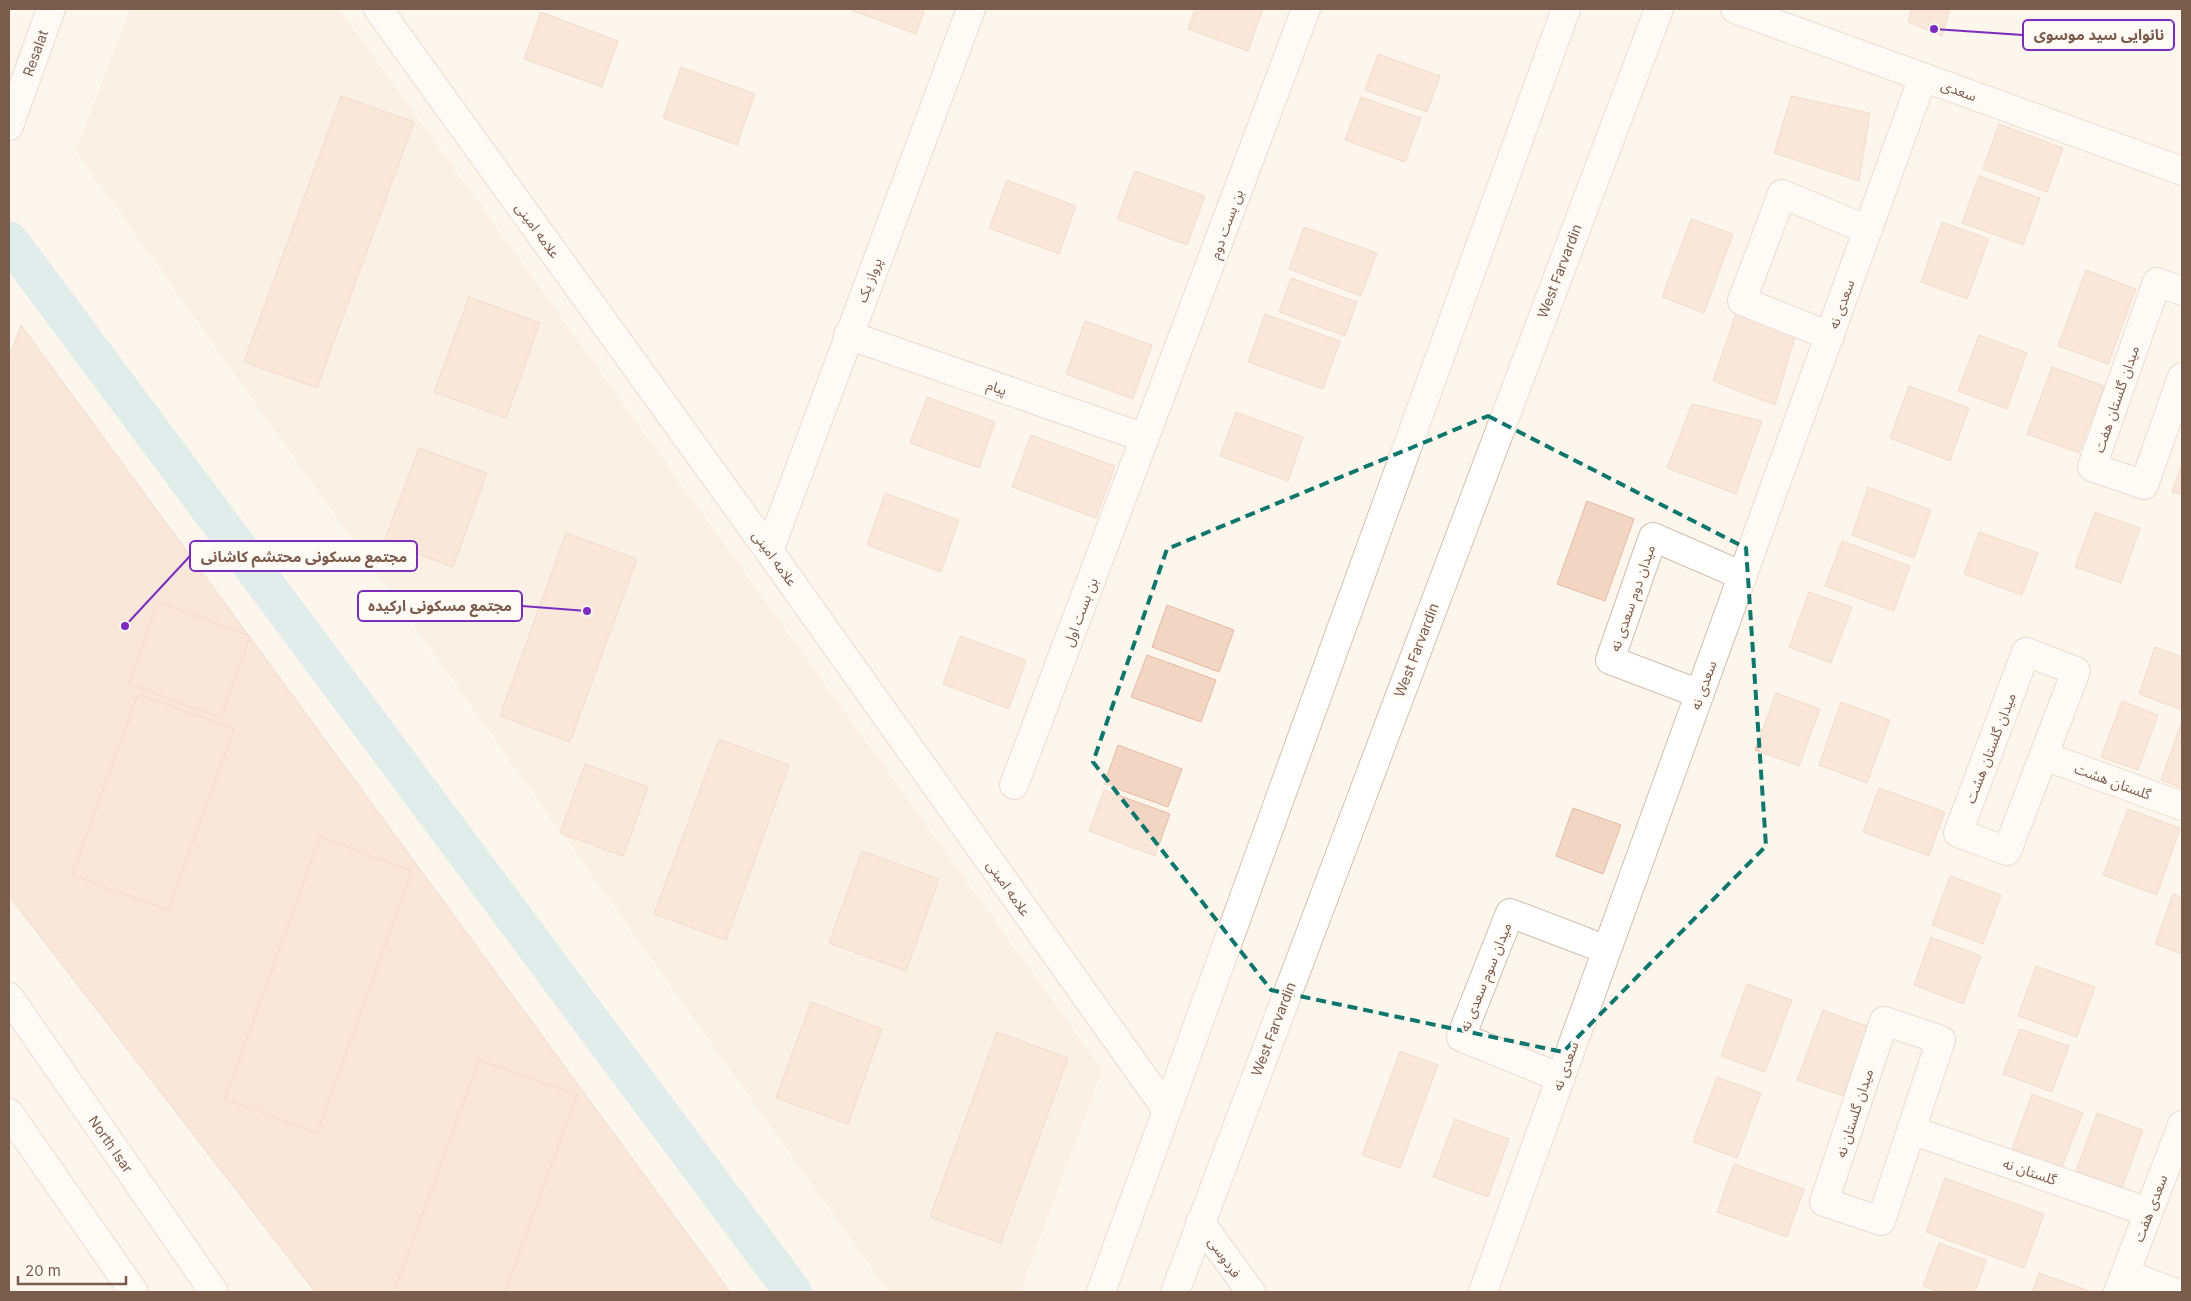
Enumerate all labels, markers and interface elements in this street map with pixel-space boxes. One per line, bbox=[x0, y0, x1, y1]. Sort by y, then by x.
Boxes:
callout: نانوایی سید موسوی bbox=[2023, 20, 2174, 50]
text: نانوایی سید موسوی bbox=[2034, 25, 2164, 44]
street label: Resalat bbox=[19, 27, 51, 78]
street label: سعدی bbox=[1939, 76, 1979, 105]
street label: بن بست دوم bbox=[1206, 187, 1249, 262]
street label: علامه امینی bbox=[511, 199, 564, 262]
street label: West Farvardin bbox=[1533, 222, 1585, 320]
street label: پرواز یک bbox=[853, 255, 887, 305]
street label: سعدی نه bbox=[1824, 277, 1859, 331]
street label: میدان گلستان هفت bbox=[2090, 343, 2143, 455]
street label: پیام bbox=[984, 376, 1009, 401]
street label: علامه امینی bbox=[748, 527, 801, 590]
callout: مجتمع مسکونی محتشم کاشانی bbox=[190, 541, 417, 571]
street label: میدان دوم سعدی نه bbox=[1606, 543, 1661, 654]
text: مجتمع مسکونی محتشم کاشانی bbox=[201, 547, 407, 568]
street label: بن بست اول bbox=[1059, 575, 1102, 649]
callout: مجتمع مسکونی ارکیده bbox=[358, 591, 522, 621]
text: مجتمع مسکونی ارکیده bbox=[368, 596, 512, 617]
street label: West Farvardin bbox=[1390, 601, 1442, 699]
street label: سعدی نه bbox=[1686, 658, 1721, 712]
street label: میدان گلستان هشت bbox=[1961, 690, 2020, 806]
street label: گلستان هشت bbox=[2072, 759, 2154, 804]
street label: علامه امینی bbox=[983, 857, 1034, 920]
street label: میدان سوم سعدی نه bbox=[1455, 920, 1517, 1035]
street label: West Farvardin bbox=[1247, 980, 1299, 1078]
street label: سعدی نه bbox=[1548, 1039, 1583, 1093]
street label: میدان گلستان نه bbox=[1832, 1067, 1877, 1160]
street label: North Isar bbox=[85, 1112, 137, 1176]
street label: گلستان نه bbox=[2001, 1154, 2059, 1189]
street label: سعدی هفت bbox=[2129, 1172, 2172, 1244]
street label: فردوسی bbox=[1204, 1233, 1245, 1281]
scale bar bbox=[18, 1254, 125, 1286]
text: 20 m bbox=[25, 1261, 61, 1280]

